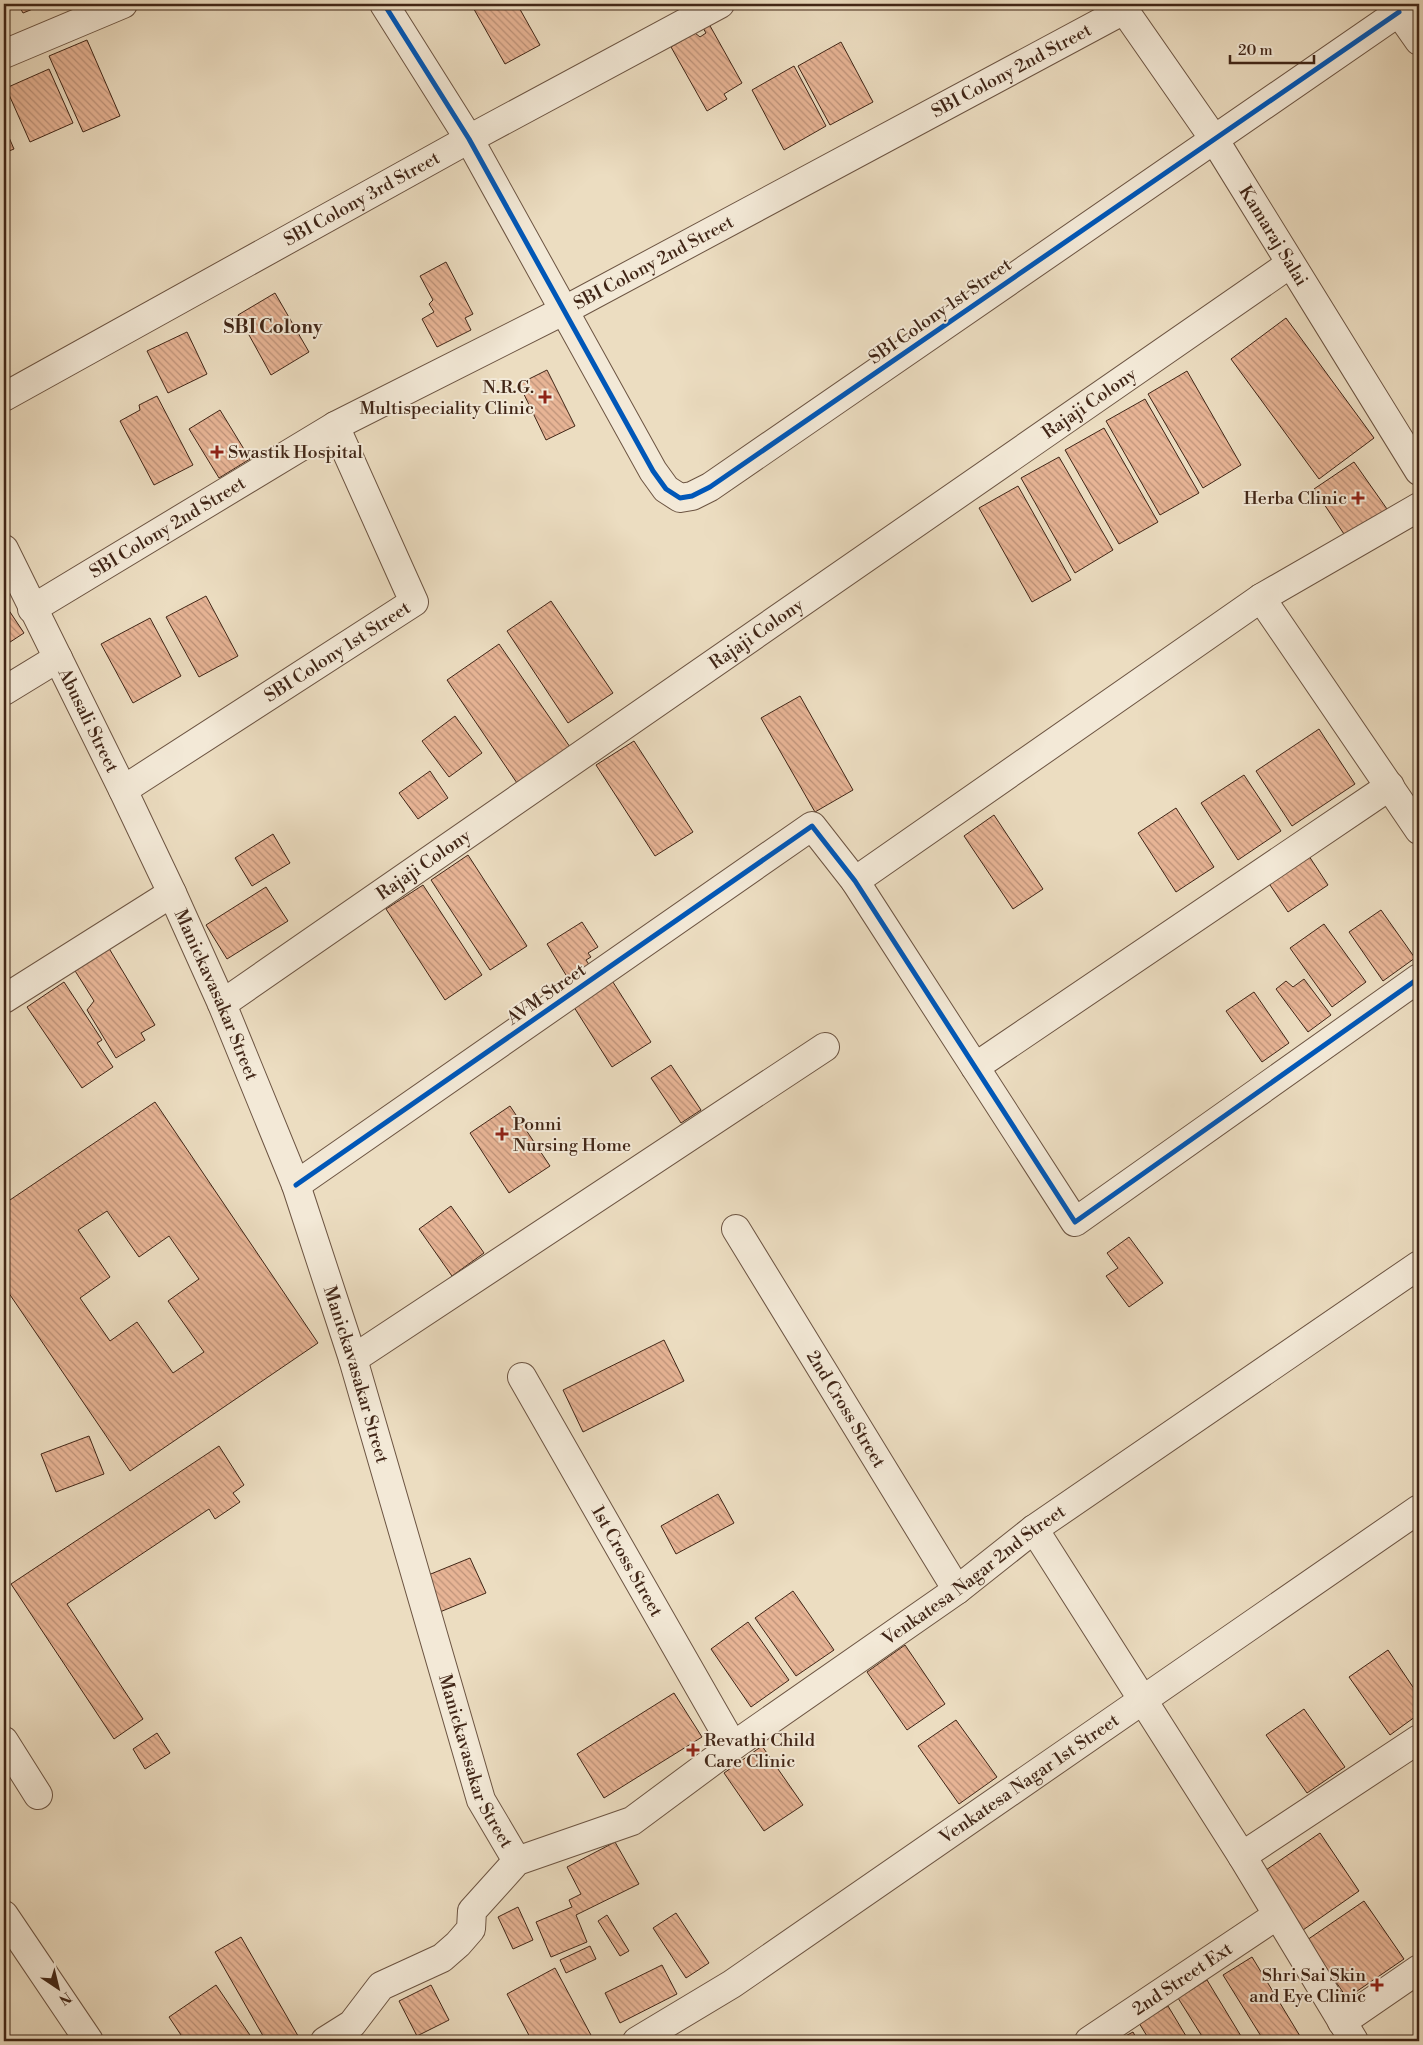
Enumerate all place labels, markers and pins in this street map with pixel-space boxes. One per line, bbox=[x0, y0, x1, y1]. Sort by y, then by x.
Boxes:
place label: N.R.G. Multispeciality Clinic bbox=[359, 376, 534, 420]
marker: N.R.G. Multispeciality Clinic bbox=[538, 390, 552, 404]
place label: Swastik Hospital bbox=[228, 441, 363, 464]
marker: Swastik Hospital bbox=[210, 445, 224, 459]
place label: Herba Clinic bbox=[1243, 487, 1347, 510]
marker: Herba Clinic bbox=[1351, 491, 1365, 505]
place label: Ponni Nursing Home bbox=[513, 1113, 631, 1157]
marker: Ponni Nursing Home bbox=[495, 1127, 509, 1141]
place label: Revathi Child Care Clinic bbox=[704, 1729, 816, 1773]
marker: Revathi Child Care Clinic bbox=[686, 1743, 700, 1757]
place label: Shri Sai Skin and Eye Clinic bbox=[1249, 1964, 1366, 2008]
marker: Shri Sai Skin and Eye Clinic bbox=[1370, 1978, 1384, 1992]

